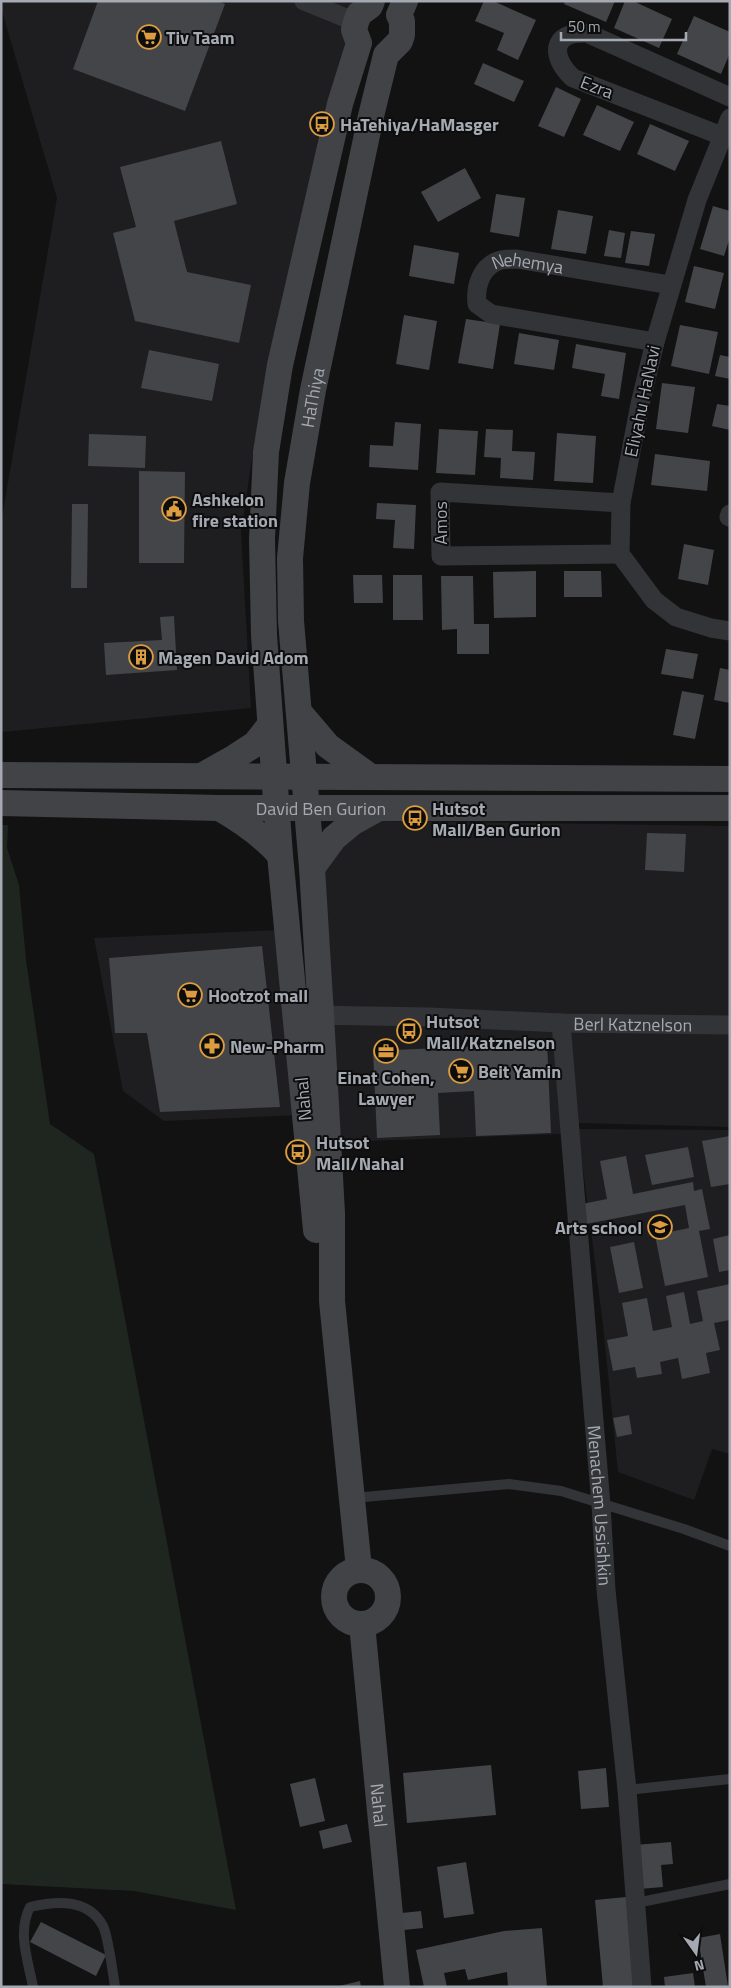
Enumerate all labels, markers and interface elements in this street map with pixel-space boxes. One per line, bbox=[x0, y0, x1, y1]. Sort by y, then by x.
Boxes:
scale bar bbox=[561, 10, 686, 42]
text: 50 m bbox=[568, 15, 601, 38]
supermarket icon: Tiv Taam bbox=[136, 24, 162, 50]
place label: Tiv Taam bbox=[166, 24, 235, 51]
street label: Ezra bbox=[577, 68, 617, 106]
bus stop icon: HaTehiya/HaMasger bbox=[309, 111, 335, 137]
place label: HaTehiya/HaMasger bbox=[340, 111, 499, 138]
street label: Nehemya bbox=[487, 245, 565, 280]
street label: Eliyahu HaNavi bbox=[617, 343, 667, 459]
street label: HaThiya bbox=[293, 365, 331, 429]
place label: Ashkelon fire station bbox=[192, 486, 278, 534]
public building icon: Ashkelon fire station bbox=[161, 496, 187, 522]
street label: Amos bbox=[427, 501, 454, 545]
building icon: Magen David Adom bbox=[128, 644, 154, 670]
place label: Magen David Adom bbox=[158, 644, 309, 671]
street label: David Ben Gurion bbox=[256, 795, 386, 822]
place label: Hutsot Mall/Ben Gurion bbox=[432, 795, 561, 843]
bus stop icon: Hutsot Mall/Ben Gurion bbox=[402, 805, 428, 831]
supermarket icon: Hootzot mall bbox=[177, 982, 203, 1008]
place label: Hootzot mall bbox=[208, 982, 308, 1009]
place label: Hutsot Mall/Katznelson bbox=[426, 1008, 555, 1056]
street label: Berl Katznelson bbox=[573, 1010, 692, 1038]
bus stop icon: Hutsot Mall/Katznelson bbox=[396, 1018, 422, 1044]
pharmacy icon: New-Pharm bbox=[199, 1033, 225, 1059]
place label: New-Pharm bbox=[230, 1033, 324, 1060]
office icon: Einat Cohen, Lawyer bbox=[373, 1038, 399, 1064]
supermarket icon: Beit Yamin bbox=[448, 1058, 474, 1084]
place label: Beit Yamin bbox=[478, 1058, 561, 1085]
place label: Einat Cohen, Lawyer bbox=[337, 1064, 435, 1112]
street label: Nahal bbox=[288, 1076, 318, 1122]
place label: Hutsot Mall/Nahal bbox=[316, 1129, 404, 1177]
bus stop icon: Hutsot Mall/Nahal bbox=[285, 1139, 311, 1165]
place label: Arts school bbox=[555, 1214, 642, 1241]
school or university icon: Arts school bbox=[647, 1214, 673, 1240]
street label: Menachem Ussishkin bbox=[581, 1424, 619, 1586]
street label: Nahal bbox=[364, 1782, 395, 1828]
north arrow bbox=[671, 1928, 721, 1978]
text: N bbox=[692, 1955, 707, 1977]

